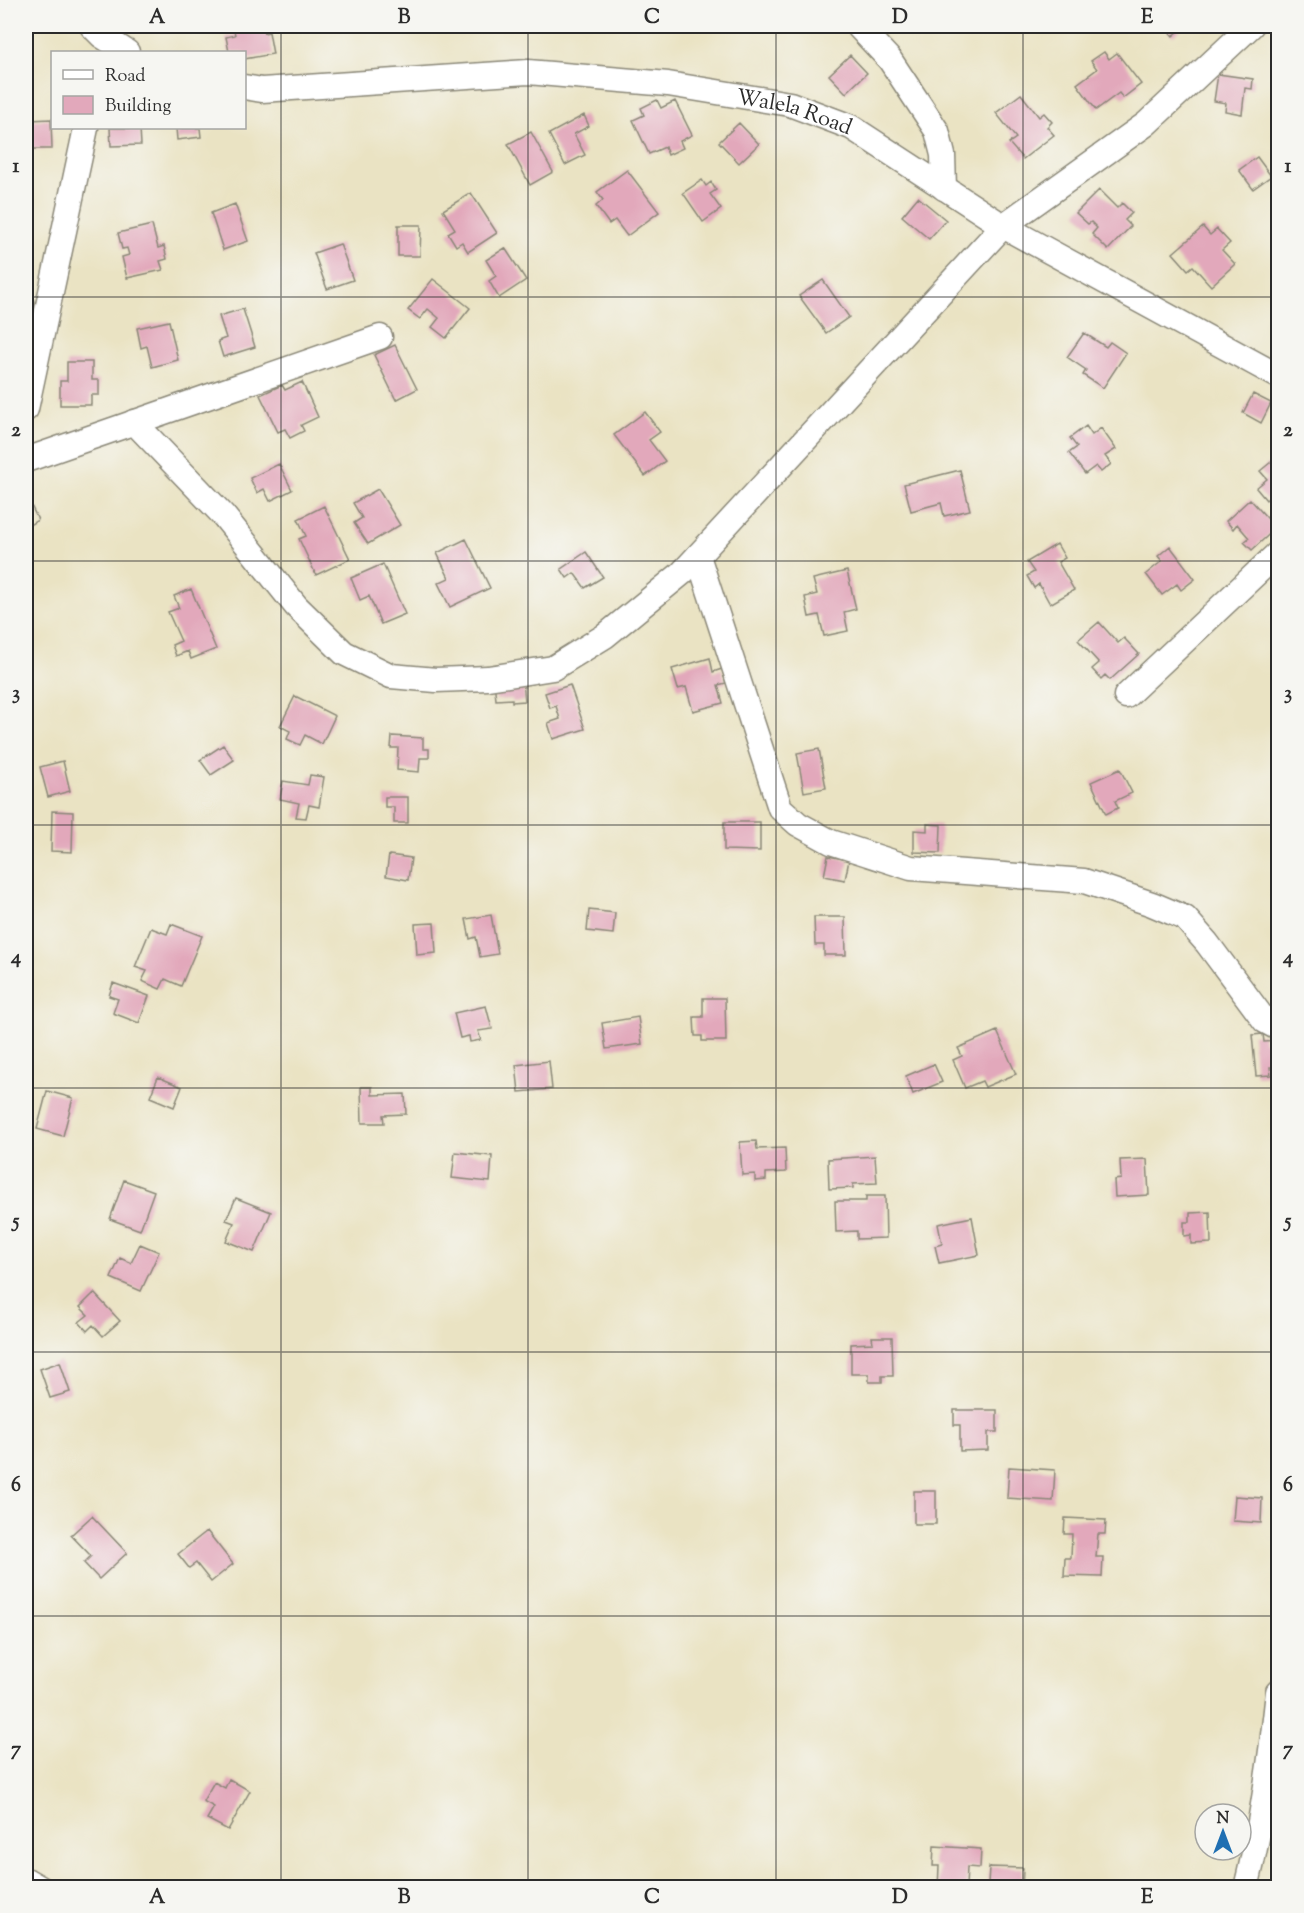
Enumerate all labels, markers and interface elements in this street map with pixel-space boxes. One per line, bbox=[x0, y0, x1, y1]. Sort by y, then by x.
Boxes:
text: A bbox=[149, 4, 166, 33]
text: B bbox=[398, 4, 411, 33]
text: C bbox=[644, 4, 660, 33]
text: D bbox=[892, 4, 908, 33]
text: E bbox=[1141, 4, 1154, 33]
legend bbox=[51, 51, 246, 129]
text: Road bbox=[105, 64, 145, 90]
street label: Walela Road bbox=[734, 82, 856, 145]
text: Building bbox=[105, 94, 171, 120]
text: 1 bbox=[13, 153, 20, 182]
text: 1 bbox=[1285, 153, 1292, 182]
text: 2 bbox=[11, 417, 21, 446]
text: 2 bbox=[1283, 417, 1293, 446]
text: 3 bbox=[12, 680, 20, 709]
text: 3 bbox=[1284, 680, 1292, 709]
text: 4 bbox=[10, 944, 21, 973]
text: 4 bbox=[1282, 944, 1293, 973]
text: 5 bbox=[11, 1208, 20, 1237]
text: 5 bbox=[1283, 1208, 1292, 1237]
text: 6 bbox=[11, 1472, 21, 1501]
text: 6 bbox=[1283, 1472, 1293, 1501]
text: 7 bbox=[11, 1736, 22, 1765]
text: 7 bbox=[1283, 1736, 1294, 1765]
north arrow bbox=[1193, 1802, 1253, 1862]
text: N bbox=[1217, 1808, 1230, 1831]
text: A bbox=[149, 1884, 166, 1913]
text: B bbox=[398, 1884, 411, 1913]
text: C bbox=[644, 1884, 660, 1913]
text: D bbox=[892, 1884, 908, 1913]
text: E bbox=[1141, 1884, 1154, 1913]

